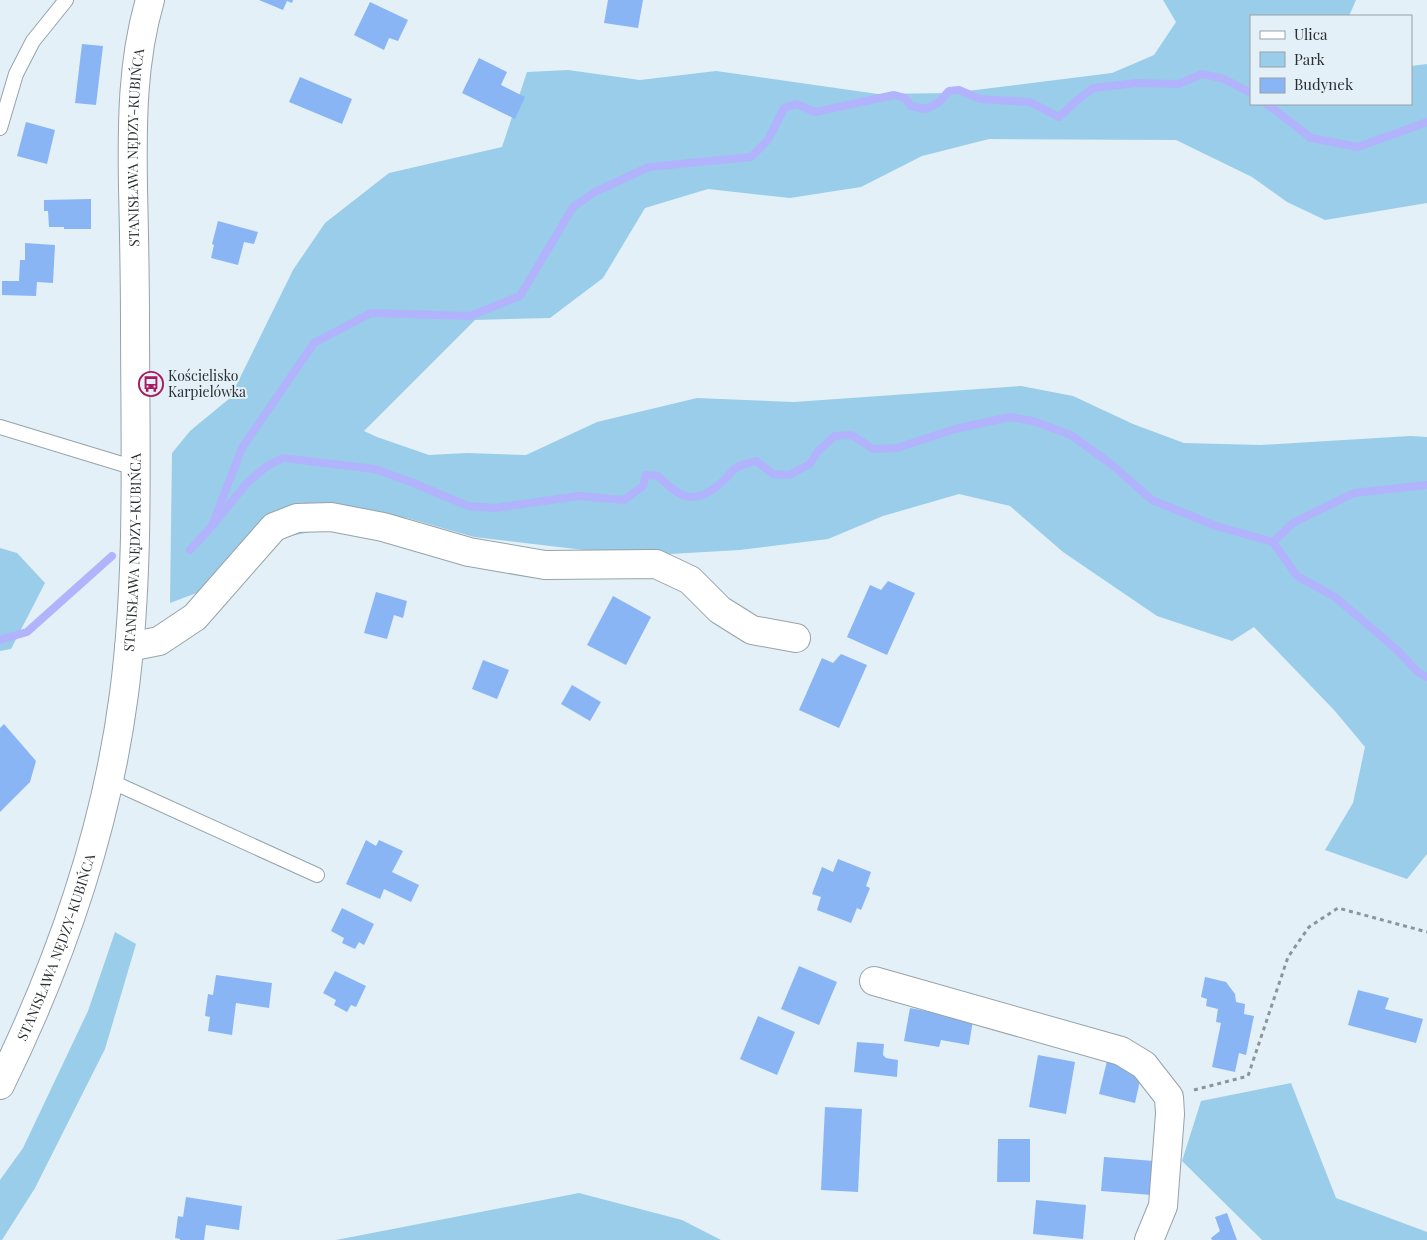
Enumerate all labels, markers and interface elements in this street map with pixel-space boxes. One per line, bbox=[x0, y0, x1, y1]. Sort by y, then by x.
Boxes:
legend bbox=[1250, 15, 1412, 105]
text: Ulica bbox=[1294, 24, 1328, 44]
street label: STANISŁAWA NĘDZY-KUBIŃCA bbox=[123, 47, 148, 247]
text: Park bbox=[1294, 49, 1326, 69]
text: Budynek bbox=[1294, 74, 1354, 94]
place label: Kościelisko Karpielówka bbox=[168, 366, 246, 401]
bus stop icon: Kościelisko Karpielówka bbox=[138, 371, 164, 397]
street label: STANISŁAWA NĘDZY-KUBIŃCA bbox=[119, 453, 145, 652]
street label: STANISŁAWA NĘDZY-KUBIŃCA bbox=[12, 851, 99, 1044]

